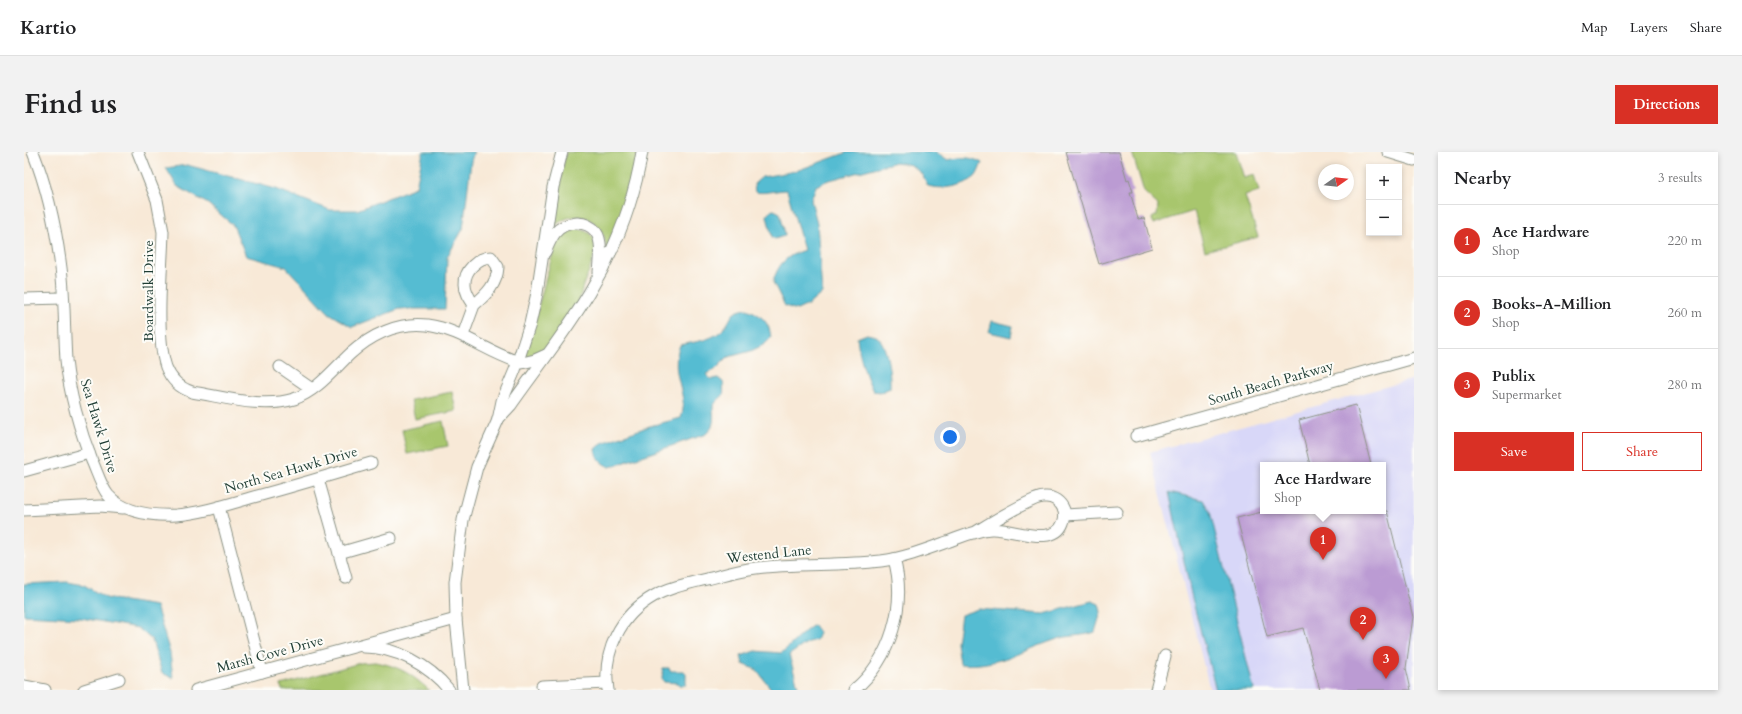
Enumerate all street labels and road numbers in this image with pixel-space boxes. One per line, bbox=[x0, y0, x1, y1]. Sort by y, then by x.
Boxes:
street label: Boardwalk Drive bbox=[139, 240, 158, 342]
street label: South Beach Parkway bbox=[1206, 356, 1336, 410]
street label: Sea Hawk Drive bbox=[76, 377, 122, 475]
street label: North Sea Hawk Drive bbox=[222, 442, 360, 498]
street label: Westend Lane bbox=[725, 540, 812, 568]
street label: Marsh Cove Drive bbox=[215, 631, 325, 677]

